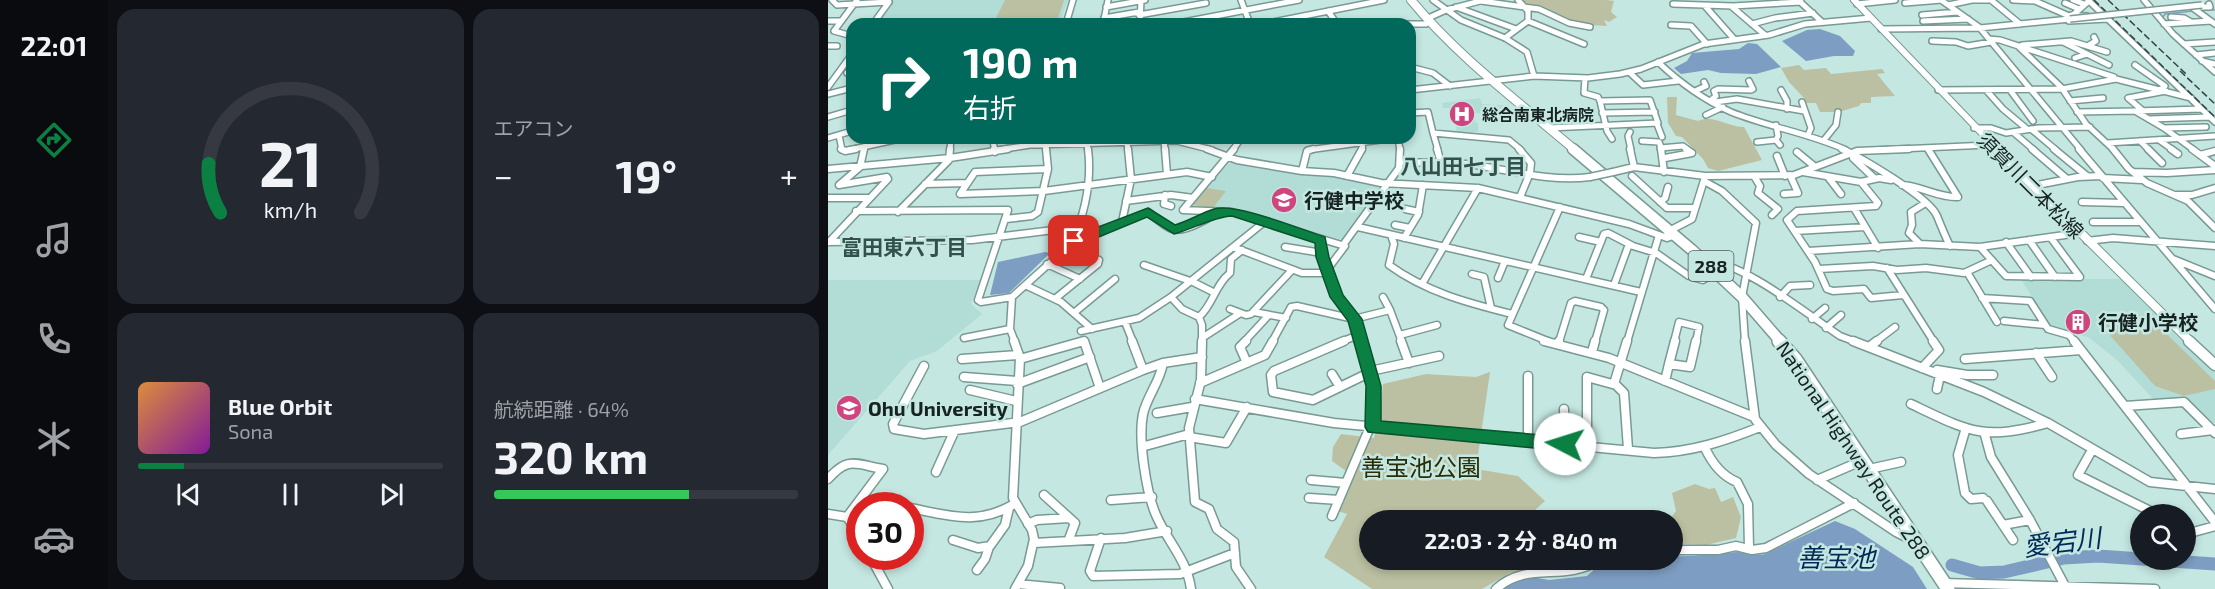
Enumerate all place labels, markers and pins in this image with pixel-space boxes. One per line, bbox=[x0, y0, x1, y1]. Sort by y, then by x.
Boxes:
hospital icon: 総合南東北病院 bbox=[1447, 99, 1477, 129]
place label: 総合南東北病院 bbox=[1482, 105, 1594, 124]
school or university icon: 行健中学校 bbox=[1269, 185, 1299, 215]
place label: 行健中学校 bbox=[1304, 188, 1404, 212]
pin bbox=[1048, 215, 1099, 266]
building icon: 行健小学校 bbox=[2063, 307, 2093, 337]
place label: 行健小学校 bbox=[2098, 310, 2198, 334]
school or university icon: Ohu University bbox=[834, 393, 864, 423]
place label: Ohu University bbox=[868, 396, 1009, 421]

